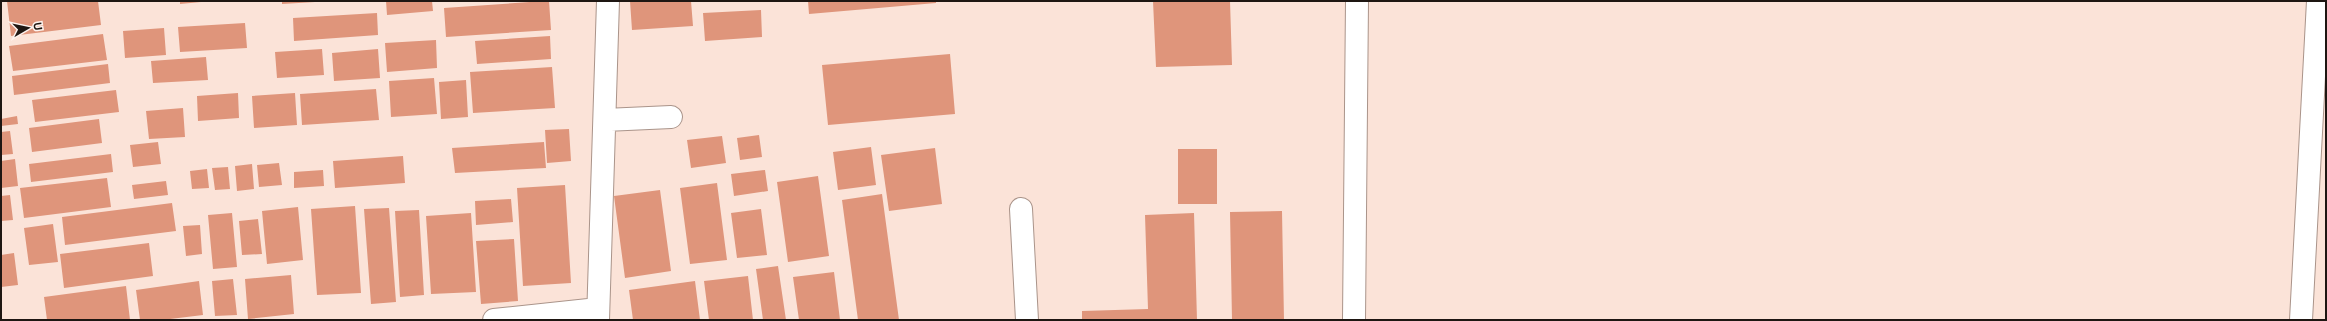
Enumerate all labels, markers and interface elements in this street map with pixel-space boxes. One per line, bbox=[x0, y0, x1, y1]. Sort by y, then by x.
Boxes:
north arrow bbox=[8, 8, 48, 48]
text: U bbox=[30, 21, 45, 32]

